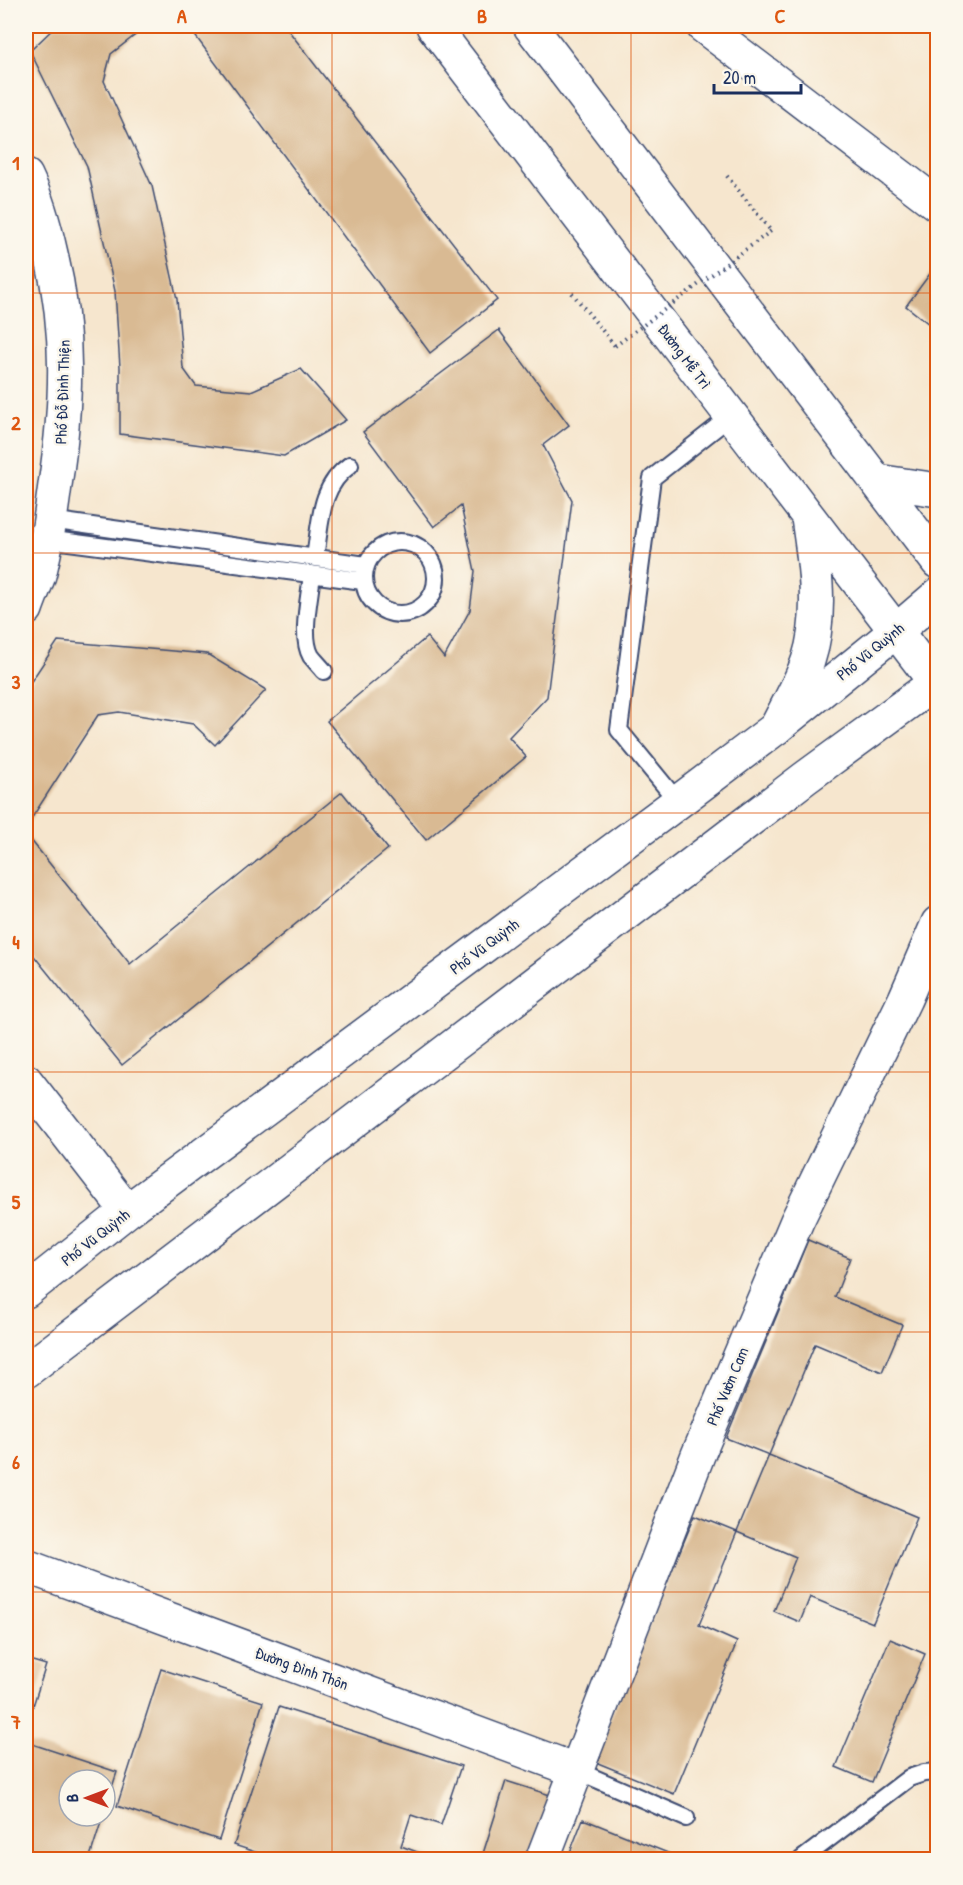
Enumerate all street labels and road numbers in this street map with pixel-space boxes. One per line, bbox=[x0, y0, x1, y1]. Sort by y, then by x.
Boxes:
street label: Đường Mễ Trì bbox=[653, 319, 717, 393]
street label: Phố Đỗ Đình Thiện bbox=[49, 339, 75, 445]
street label: Phố Vũ Quỳnh bbox=[832, 617, 909, 685]
street label: Phố Vũ Quỳnh bbox=[445, 913, 523, 979]
street label: Phố Vũ Quỳnh bbox=[56, 1203, 134, 1271]
street label: Phố Vườn Cam bbox=[701, 1343, 753, 1429]
street label: Đường Đình Thôn bbox=[252, 1641, 352, 1695]

